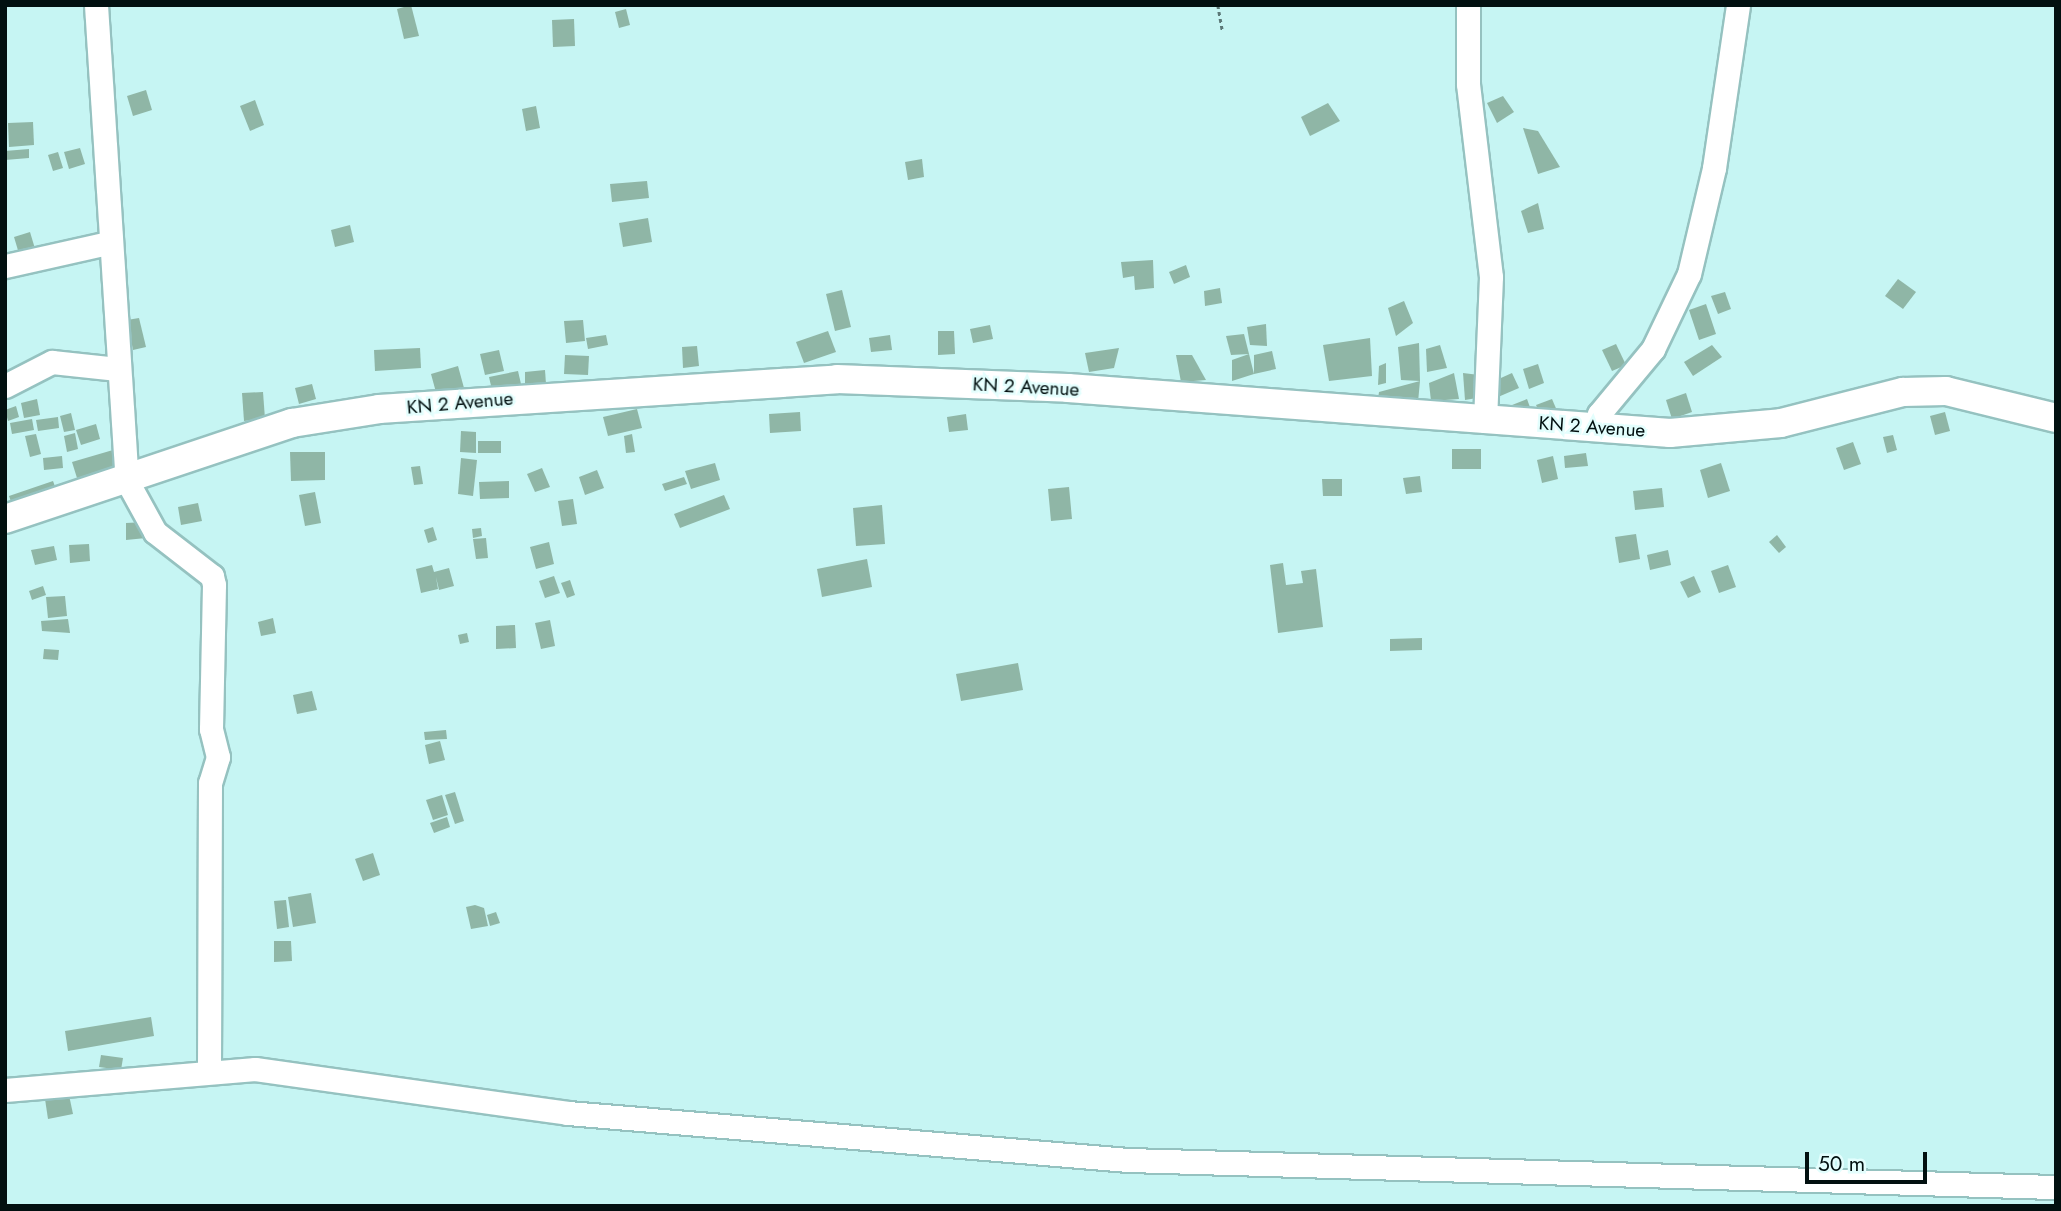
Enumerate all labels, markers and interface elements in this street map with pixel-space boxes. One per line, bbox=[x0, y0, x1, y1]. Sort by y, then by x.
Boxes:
street label: KN 2 Avenue bbox=[972, 373, 1080, 401]
street label: KN 2 Avenue bbox=[406, 387, 514, 419]
street label: KN 2 Avenue bbox=[1538, 412, 1646, 442]
scale bar bbox=[1809, 1138, 1932, 1182]
text: 50 m bbox=[1818, 1149, 1865, 1179]

